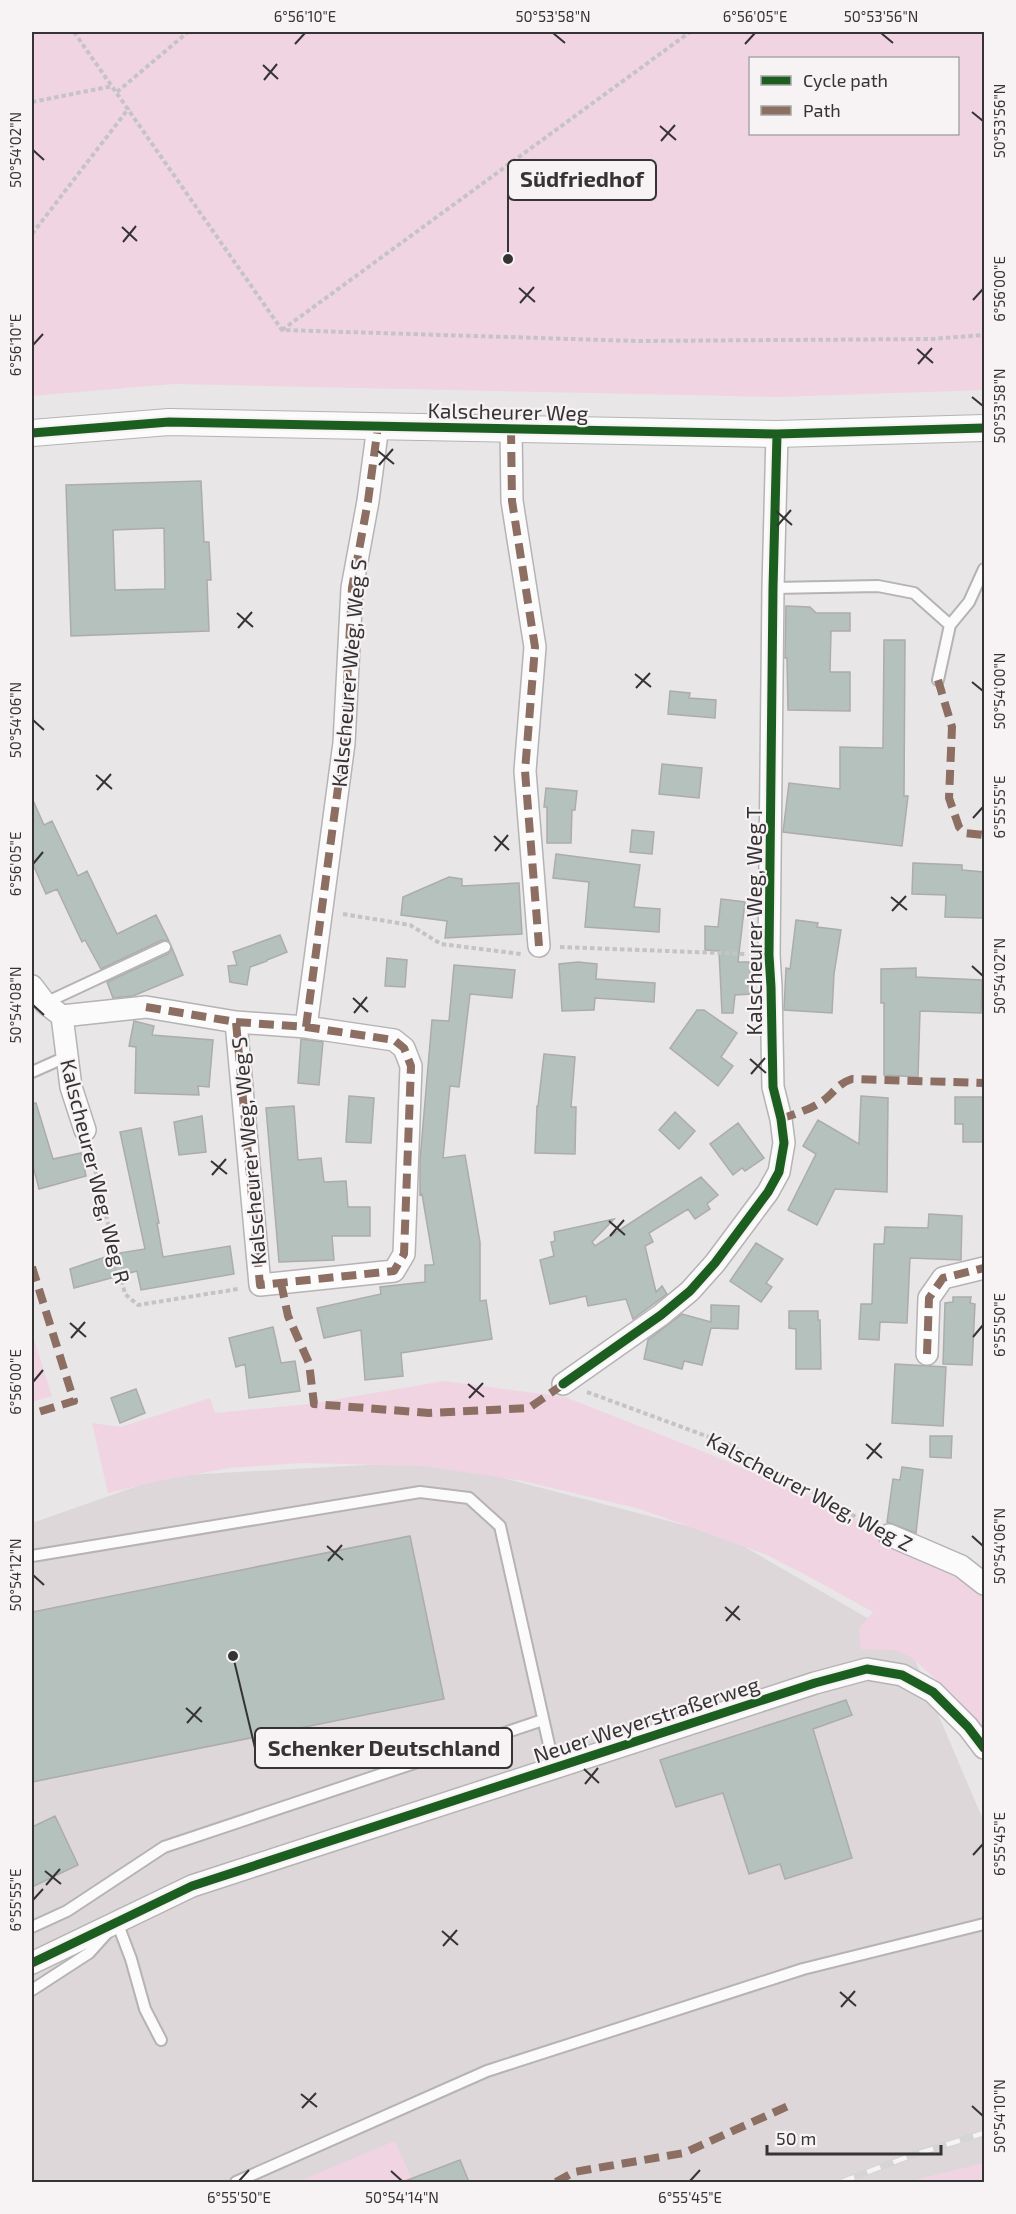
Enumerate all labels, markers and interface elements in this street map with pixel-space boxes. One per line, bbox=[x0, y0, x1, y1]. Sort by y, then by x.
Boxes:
text: 6°56'10"E bbox=[274, 7, 336, 25]
text: 50°53'58"N bbox=[515, 7, 591, 25]
text: 6°56'05"E bbox=[723, 7, 787, 25]
text: 50°53'56"N bbox=[844, 7, 918, 25]
legend bbox=[749, 57, 959, 135]
text: Cycle path bbox=[803, 69, 888, 91]
text: 50°53'56"N bbox=[990, 84, 1008, 158]
text: Path bbox=[803, 99, 841, 121]
text: 50°54'02"N bbox=[6, 112, 24, 188]
callout: Südfriedhof bbox=[508, 160, 656, 200]
text: Südfriedhof bbox=[520, 165, 645, 191]
text: 6°56'00"E bbox=[990, 256, 1008, 322]
text: 6°56'10"E bbox=[6, 314, 24, 376]
text: 50°53'58"N bbox=[990, 368, 1008, 444]
street label: Kalscheurer Weg bbox=[427, 397, 589, 425]
street label: Kalscheurer Weg, Weg S bbox=[326, 558, 370, 788]
text: 50°54'00"N bbox=[990, 653, 1008, 729]
text: 50°54'06"N bbox=[6, 682, 24, 758]
text: 6°55'55"E bbox=[990, 775, 1008, 839]
street label: Kalscheurer Weg, Weg T bbox=[741, 806, 766, 1036]
text: 6°56'05"E bbox=[6, 832, 24, 896]
text: 50°54'02"N bbox=[990, 938, 1008, 1014]
text: 50°54'08"N bbox=[6, 967, 24, 1043]
street label: Kalscheurer Weg, Weg S bbox=[226, 1036, 270, 1266]
street label: Kalscheurer Weg, Weg R bbox=[56, 1056, 136, 1286]
text: 6°55'50"E bbox=[990, 1293, 1008, 1357]
text: 6°56'00"E bbox=[6, 1349, 24, 1415]
street label: Kalscheurer Weg, Weg Z bbox=[703, 1426, 917, 1556]
text: 50°54'06"N bbox=[990, 1508, 1008, 1584]
text: 50°54'12"N bbox=[6, 1538, 24, 1612]
street label: Neuer Weyerstraßerweg bbox=[530, 1671, 762, 1767]
callout: Schenker Deutschland bbox=[255, 1728, 512, 1768]
text: Schenker Deutschland bbox=[268, 1734, 500, 1760]
text: 6°55'45"E bbox=[990, 1812, 1008, 1876]
text: 6°55'55"E bbox=[6, 1868, 24, 1932]
text: 50°54'10"N bbox=[990, 2079, 1008, 2153]
scale bar bbox=[767, 2118, 941, 2156]
text: 50 m bbox=[776, 2127, 816, 2149]
text: 6°55'50"E bbox=[207, 2188, 271, 2206]
text: 50°54'14"N bbox=[365, 2188, 439, 2206]
text: 6°55'45"E bbox=[658, 2188, 722, 2206]

